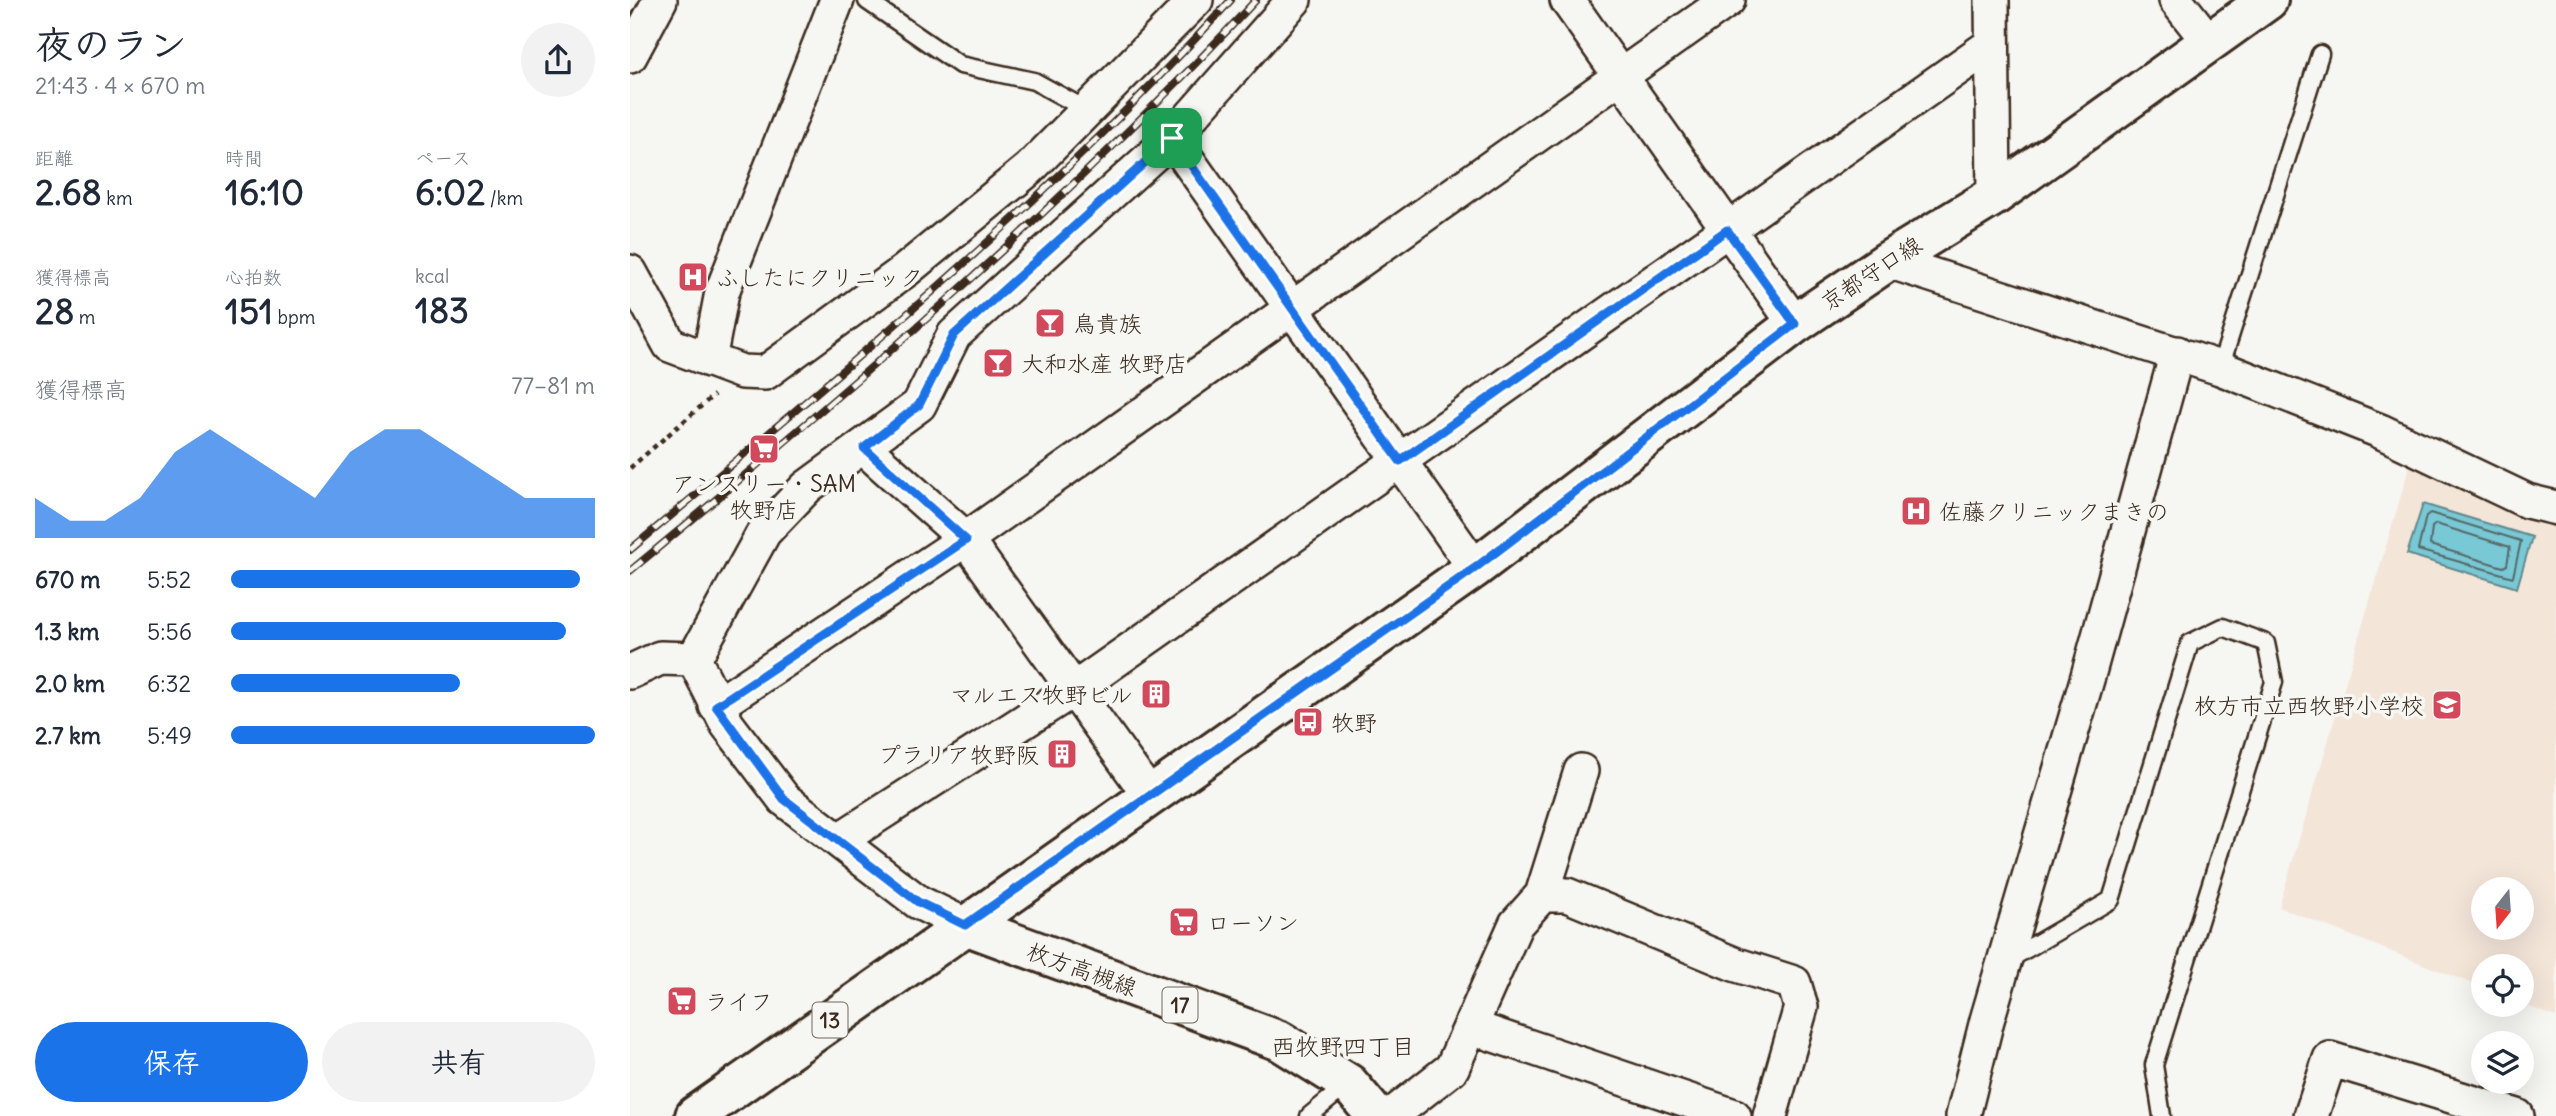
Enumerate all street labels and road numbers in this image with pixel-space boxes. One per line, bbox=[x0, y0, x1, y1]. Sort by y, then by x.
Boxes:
street label: 京都守口線 bbox=[1815, 230, 1927, 316]
street label: 枚方高槻線 bbox=[1023, 936, 1141, 1002]
road number: 17 bbox=[1162, 988, 1198, 1023]
road number: 13 bbox=[812, 1002, 848, 1038]

